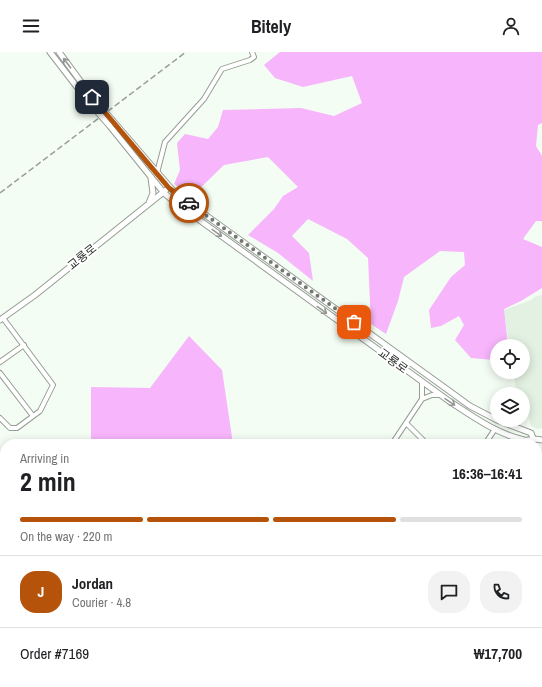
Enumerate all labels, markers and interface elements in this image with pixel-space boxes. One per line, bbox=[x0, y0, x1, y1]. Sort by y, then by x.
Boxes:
text: Bitely bbox=[251, 14, 291, 39]
icon: menu bbox=[20, 15, 42, 37]
icon: person bbox=[500, 15, 522, 37]
one-way arrow bbox=[63, 58, 71, 69]
pin bbox=[75, 80, 109, 114]
icon: home bbox=[81, 86, 103, 108]
courier bbox=[169, 183, 209, 223]
icon: car bbox=[178, 192, 200, 214]
one-way arrow bbox=[211, 229, 222, 238]
street label: 교룡로 bbox=[64, 240, 100, 274]
pin bbox=[337, 305, 371, 339]
one-way arrow bbox=[316, 306, 327, 314]
icon: bag bbox=[343, 311, 365, 333]
map controls bbox=[490, 339, 530, 427]
button: locate bbox=[490, 339, 530, 379]
street label: 교룡로 bbox=[375, 345, 411, 377]
button: layers bbox=[490, 387, 530, 427]
one-way arrow bbox=[445, 398, 456, 406]
text: Arriving in bbox=[20, 450, 69, 467]
text: 16:36–16:41 bbox=[452, 463, 522, 484]
text: 2 min bbox=[20, 464, 76, 499]
text: On the way · 220 m bbox=[20, 528, 112, 545]
button: chat bbox=[428, 571, 470, 613]
button: phone bbox=[480, 571, 522, 613]
text: Jordan bbox=[72, 573, 113, 594]
text: J bbox=[38, 581, 44, 602]
text: Courier · 4.8 bbox=[72, 594, 131, 611]
text: Order #7169 bbox=[20, 643, 89, 664]
text: ₩17,700 bbox=[474, 643, 522, 664]

